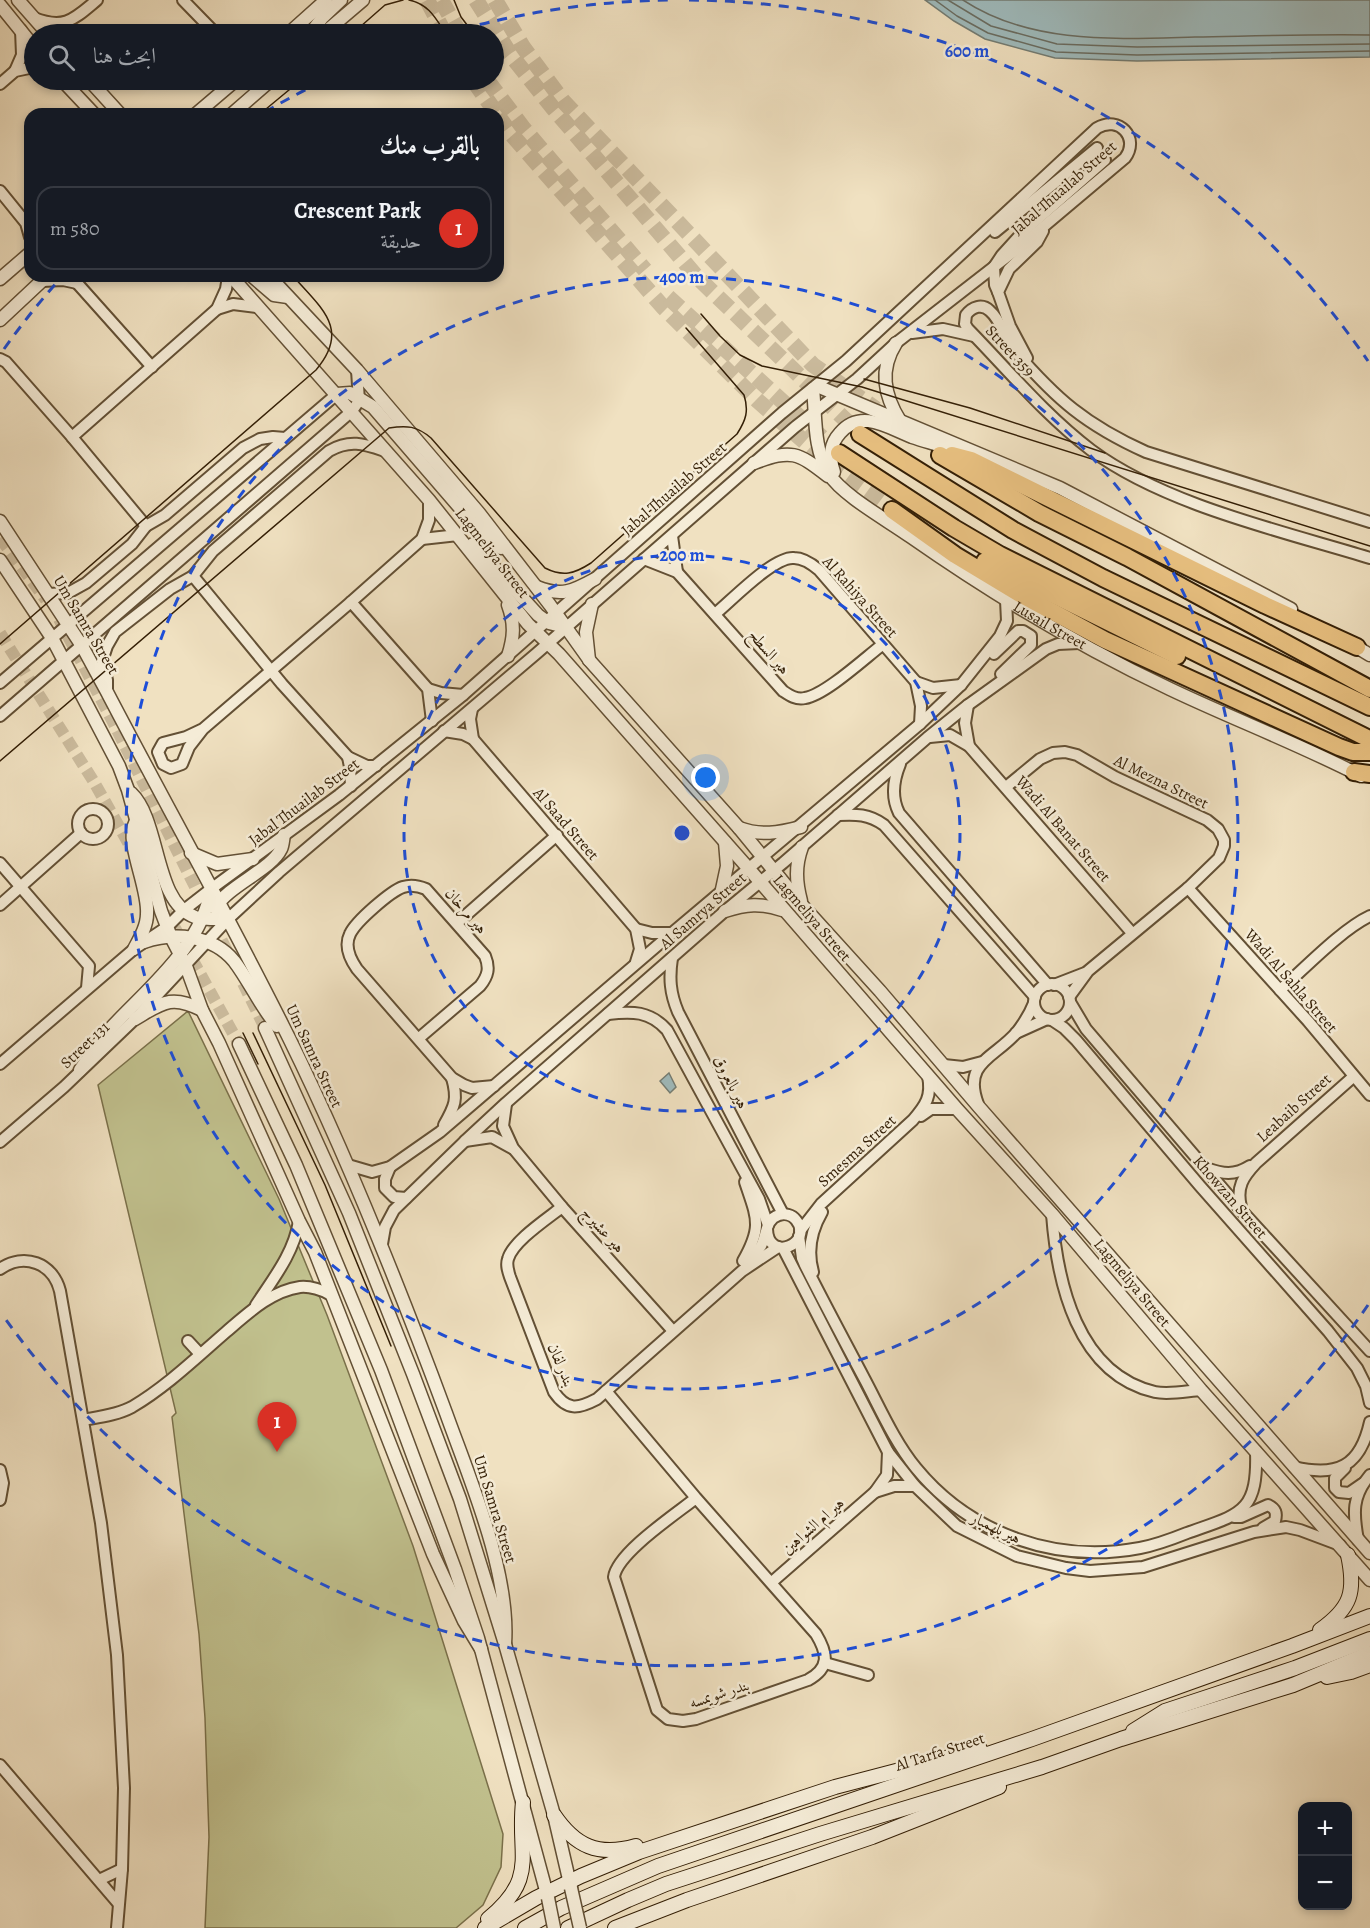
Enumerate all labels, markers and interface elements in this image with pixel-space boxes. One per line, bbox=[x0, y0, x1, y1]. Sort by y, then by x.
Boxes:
search box bbox=[24, 24, 504, 90]
text: 600 m bbox=[945, 39, 989, 63]
icon: search bbox=[45, 41, 78, 74]
text: ابحث هنا bbox=[93, 41, 156, 71]
text: بالقرب منك bbox=[379, 128, 480, 163]
street label: Jabal Thuailab Street bbox=[1006, 136, 1122, 240]
text: Crescent Park bbox=[294, 196, 421, 226]
text: 580 m bbox=[50, 215, 100, 242]
text: 1 bbox=[455, 215, 462, 242]
text: حديقة bbox=[381, 228, 421, 255]
text: 400 m bbox=[660, 265, 704, 289]
street label: Street 359 bbox=[980, 320, 1040, 382]
street label: Jabal Thuailab Street bbox=[616, 437, 732, 541]
street label: Lagmeliya Street bbox=[450, 503, 534, 603]
text: 200 m bbox=[659, 543, 705, 567]
street label: Al Rahiya Street bbox=[817, 551, 903, 643]
street label: Um Samra Street bbox=[48, 571, 124, 679]
street label: Lusail Street bbox=[1009, 595, 1091, 655]
street label: هير السطح bbox=[741, 625, 795, 681]
street label: Al Mezna Street bbox=[1109, 749, 1212, 814]
street label: Jabal Thuailab Street bbox=[244, 753, 364, 851]
your location bbox=[691, 763, 720, 792]
street label: Wadi Al Banat Street bbox=[1010, 770, 1115, 887]
street label: Al Saad Street bbox=[527, 782, 604, 865]
centre of rings bbox=[672, 823, 692, 843]
street label: Al Samrya Street bbox=[654, 867, 751, 955]
street label: Lagmeliya Street bbox=[768, 870, 856, 966]
street label: هير مرخان bbox=[440, 883, 492, 939]
street label: Wadi Al Sahla Street bbox=[1239, 923, 1342, 1038]
street label: Um Samra Street bbox=[280, 1001, 348, 1111]
street label: Street 131 bbox=[56, 1016, 115, 1074]
street label: هير بالعروق bbox=[708, 1051, 754, 1113]
street label: Leabaib Street bbox=[1252, 1069, 1336, 1147]
street label: Smesma Street bbox=[813, 1110, 901, 1192]
street label: Khowzan Street bbox=[1188, 1151, 1272, 1243]
street label: هير عشيرج bbox=[574, 1202, 630, 1260]
street label: Lagmeliya Street bbox=[1088, 1234, 1176, 1332]
street label: بندر لفان bbox=[542, 1340, 580, 1390]
pin: 1 bbox=[258, 1402, 296, 1452]
street label: Um Samra Street bbox=[468, 1452, 522, 1566]
street label: هير ام الشواهين bbox=[777, 1493, 851, 1562]
street label: هير بلهمبار bbox=[966, 1506, 1025, 1550]
street label: بندر شويمسه bbox=[686, 1674, 752, 1714]
street label: Al Tarfa Street bbox=[892, 1727, 987, 1777]
map controls bbox=[1298, 1802, 1352, 1910]
button: + bbox=[1298, 1802, 1352, 1856]
button: − bbox=[1298, 1856, 1352, 1910]

